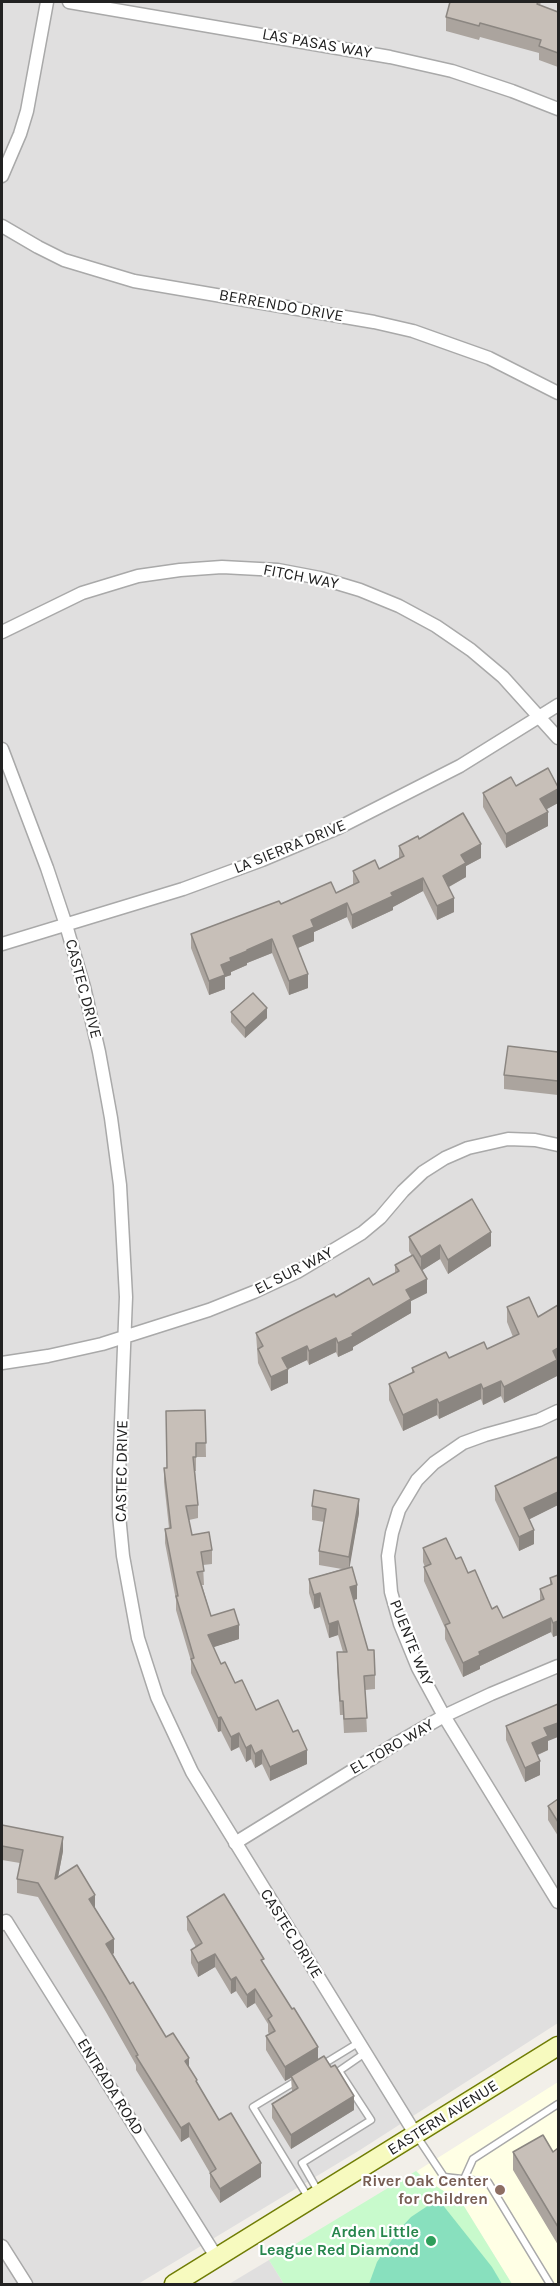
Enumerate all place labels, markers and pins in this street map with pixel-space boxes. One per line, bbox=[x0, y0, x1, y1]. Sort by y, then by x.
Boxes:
place label: River Oak Center for Children bbox=[362, 2171, 488, 2209]
marker: River Oak Center for Children bbox=[493, 2183, 507, 2197]
place label: Arden Little League Red Diamond bbox=[259, 2222, 419, 2260]
marker: Arden Little League Red Diamond bbox=[424, 2234, 438, 2248]

